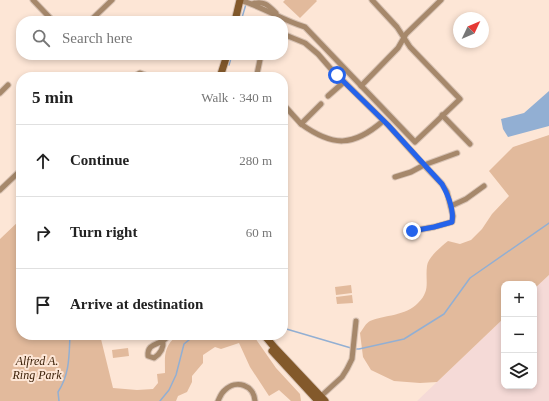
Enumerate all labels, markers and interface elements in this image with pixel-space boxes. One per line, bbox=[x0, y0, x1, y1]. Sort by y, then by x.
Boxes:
north arrow bbox=[453, 12, 489, 48]
search box bbox=[16, 16, 288, 60]
icon: search bbox=[30, 27, 52, 49]
text: Search here bbox=[62, 30, 132, 46]
route start bbox=[328, 66, 346, 84]
text: 5 min bbox=[32, 88, 73, 107]
text: Walk · 340 m bbox=[201, 90, 272, 105]
icon: ahead bbox=[32, 150, 54, 172]
text: Continue bbox=[70, 152, 129, 168]
text: 280 m bbox=[239, 153, 272, 168]
icon: right bbox=[32, 222, 54, 244]
route end bbox=[403, 222, 421, 240]
text: Turn right bbox=[70, 224, 137, 240]
text: 60 m bbox=[246, 225, 272, 240]
map controls bbox=[501, 281, 537, 389]
button: + bbox=[501, 281, 537, 317]
icon: arrive bbox=[32, 294, 54, 316]
text: Arrive at destination bbox=[70, 296, 203, 312]
button: − bbox=[501, 317, 537, 353]
button: layers bbox=[501, 353, 537, 389]
park label: Alfred A. Ring Park bbox=[12, 354, 62, 382]

